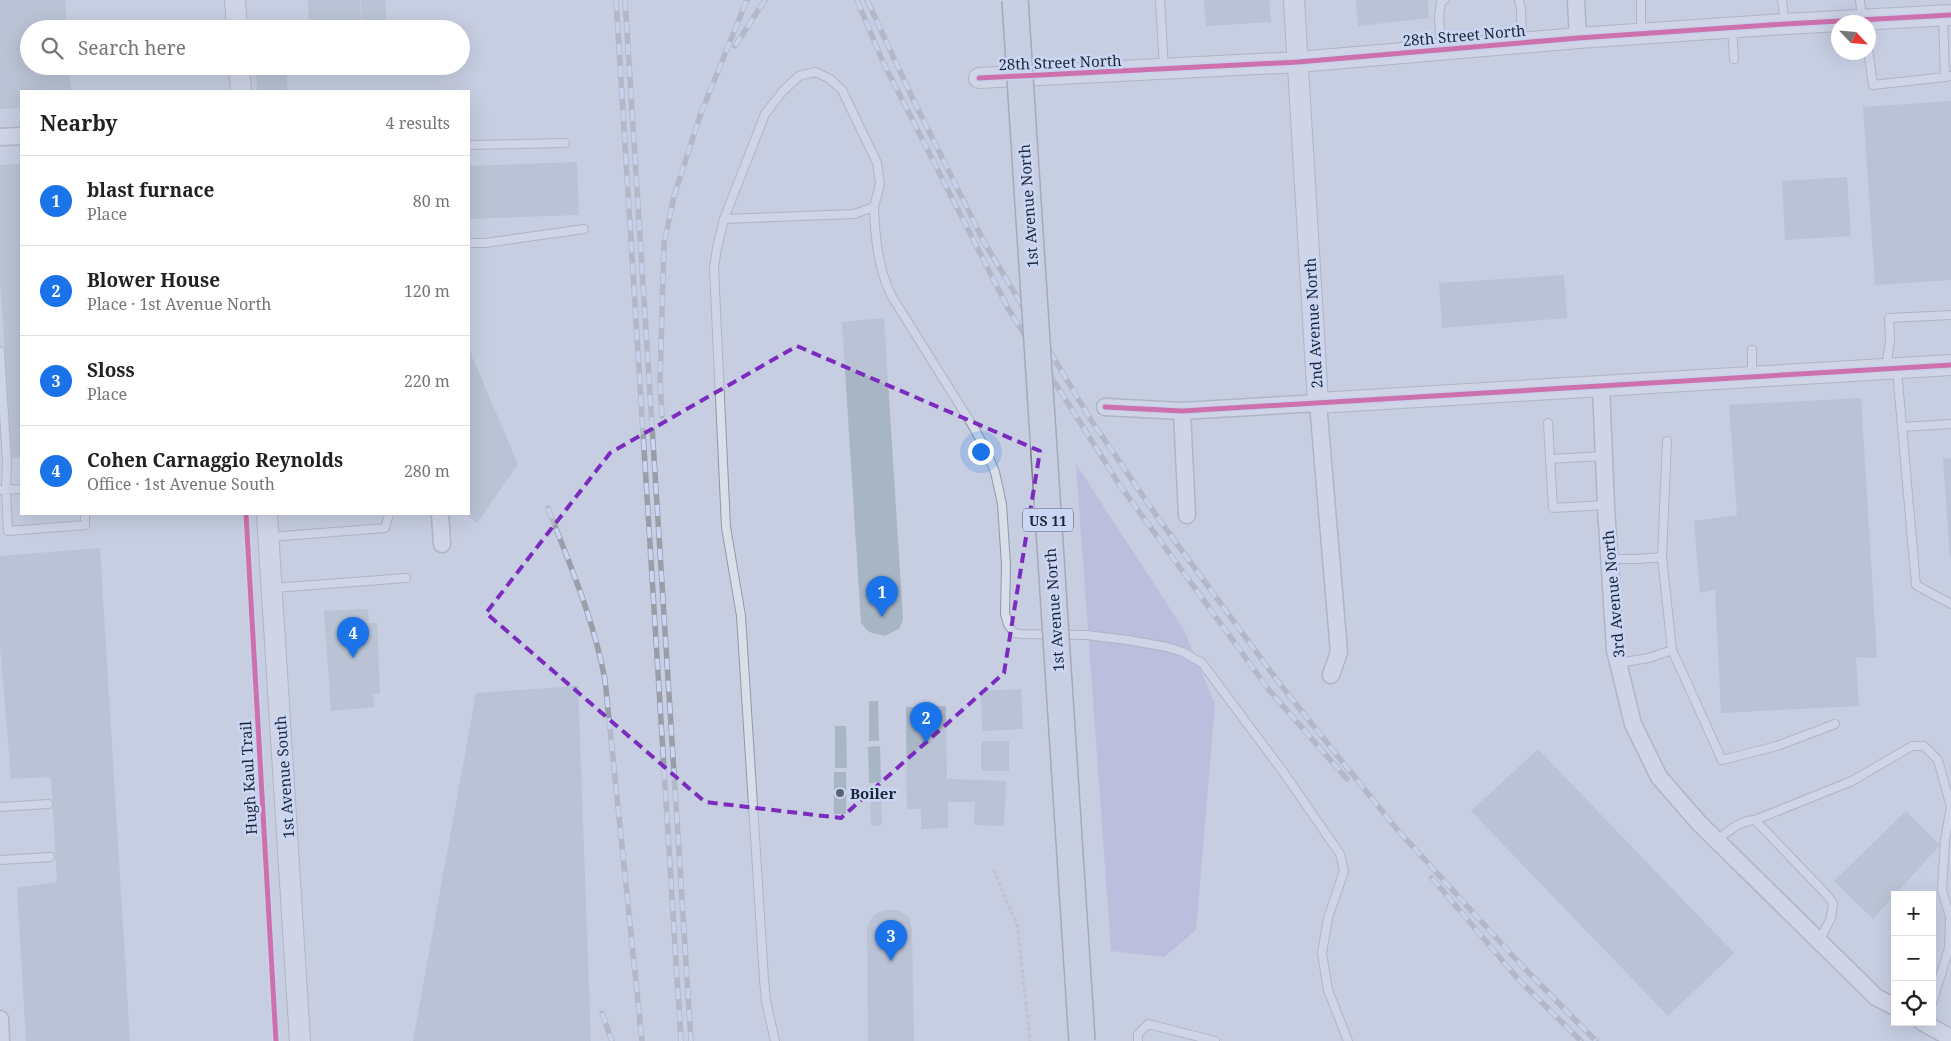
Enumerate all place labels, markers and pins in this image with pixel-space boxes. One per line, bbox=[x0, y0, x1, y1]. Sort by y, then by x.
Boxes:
pin: 1 bbox=[866, 576, 898, 617]
pin: 4 bbox=[337, 617, 369, 658]
pin: 2 bbox=[910, 702, 942, 743]
place label: Boiler bbox=[850, 783, 896, 803]
marker: Boiler bbox=[834, 787, 846, 799]
pin: 3 bbox=[875, 920, 907, 961]

